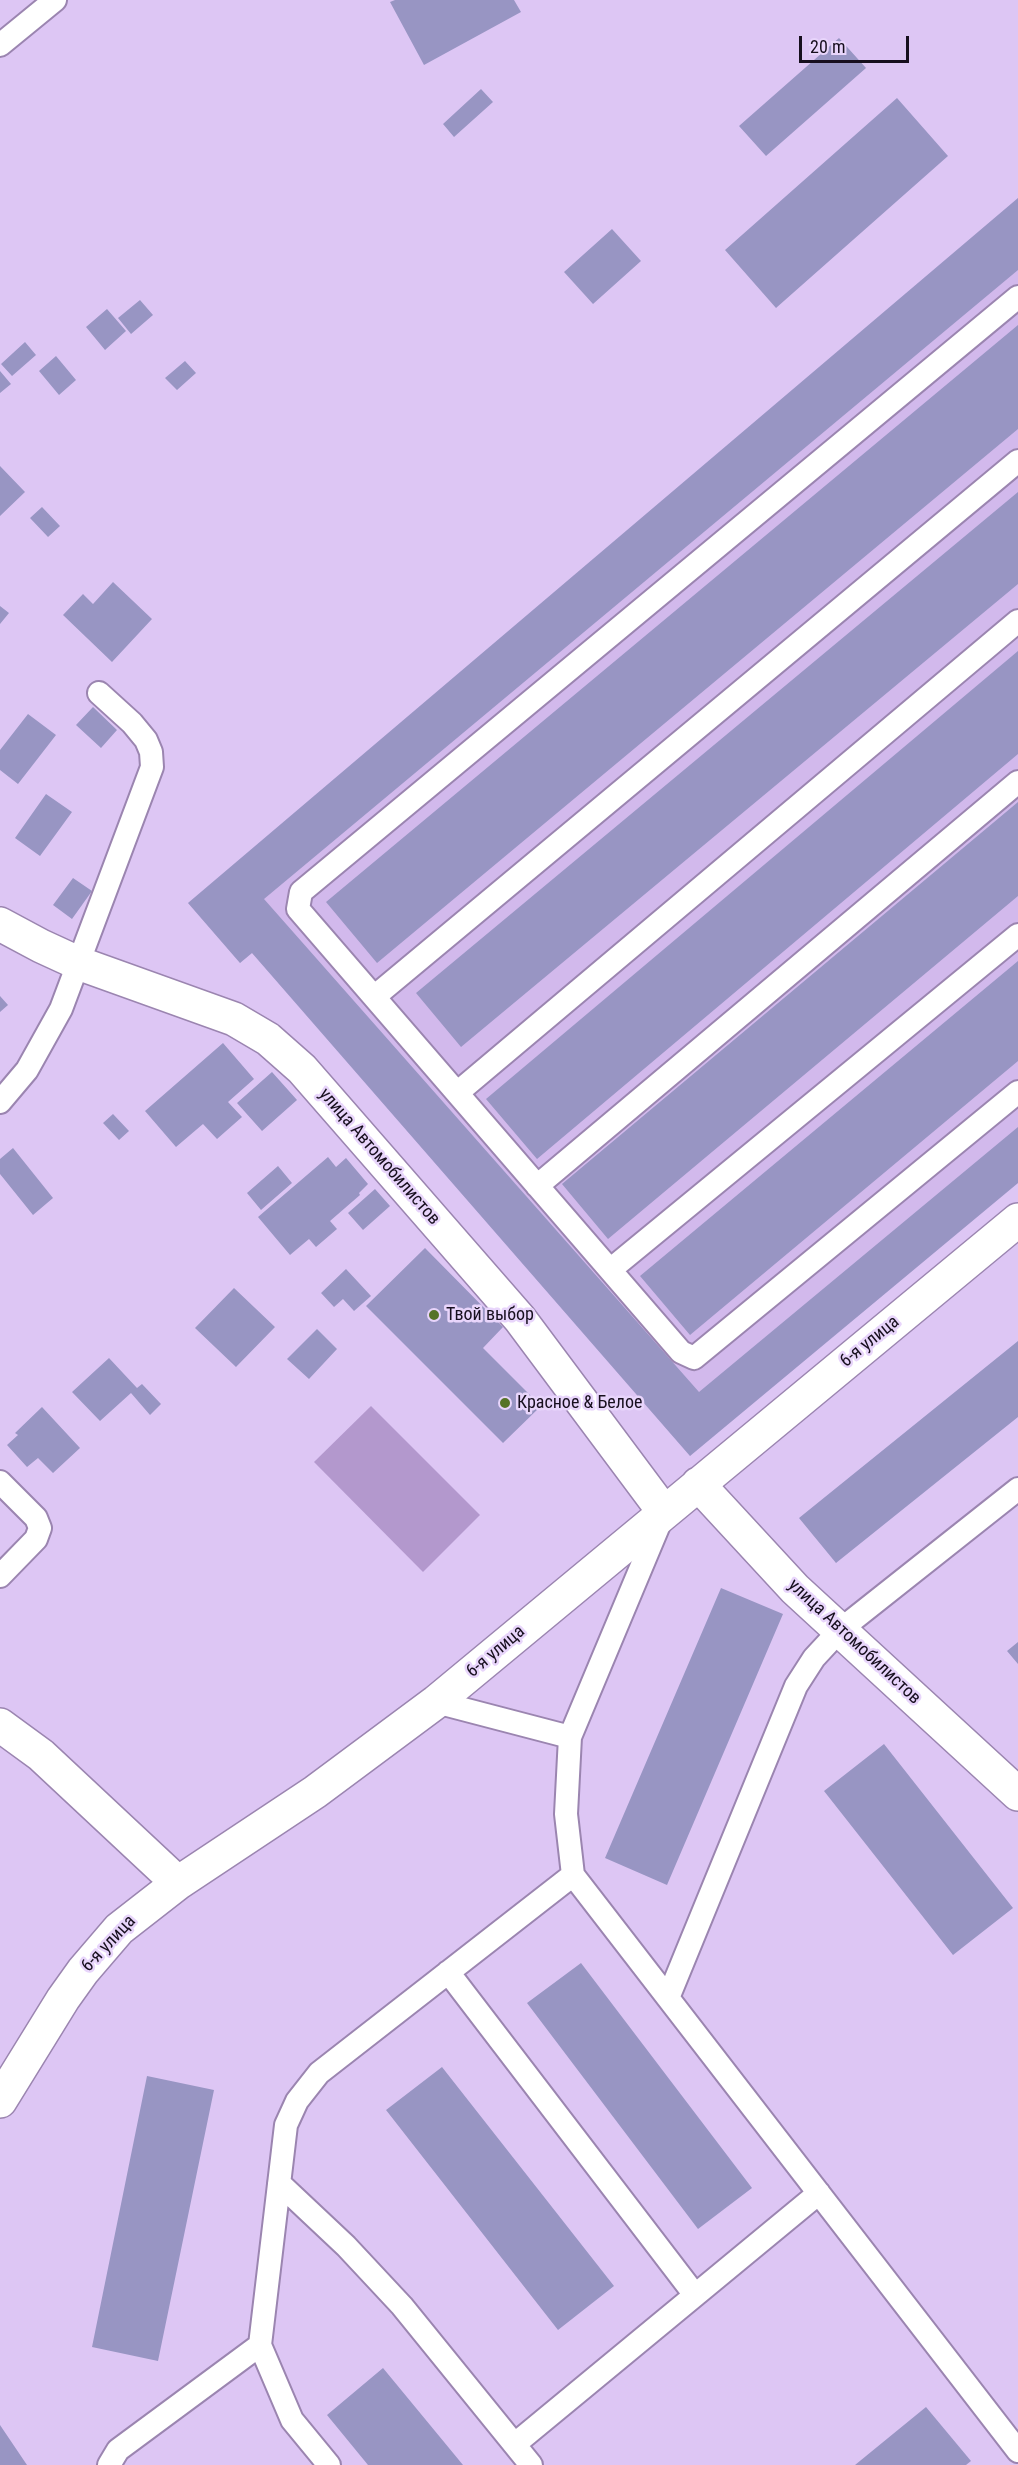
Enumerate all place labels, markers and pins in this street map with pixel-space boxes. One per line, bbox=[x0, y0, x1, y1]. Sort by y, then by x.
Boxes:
place label: Твой выбор bbox=[446, 1304, 534, 1326]
marker: Твой выбор bbox=[427, 1308, 441, 1322]
place label: Красное & Белое bbox=[517, 1392, 642, 1414]
marker: Красное & Белое bbox=[498, 1396, 512, 1410]

